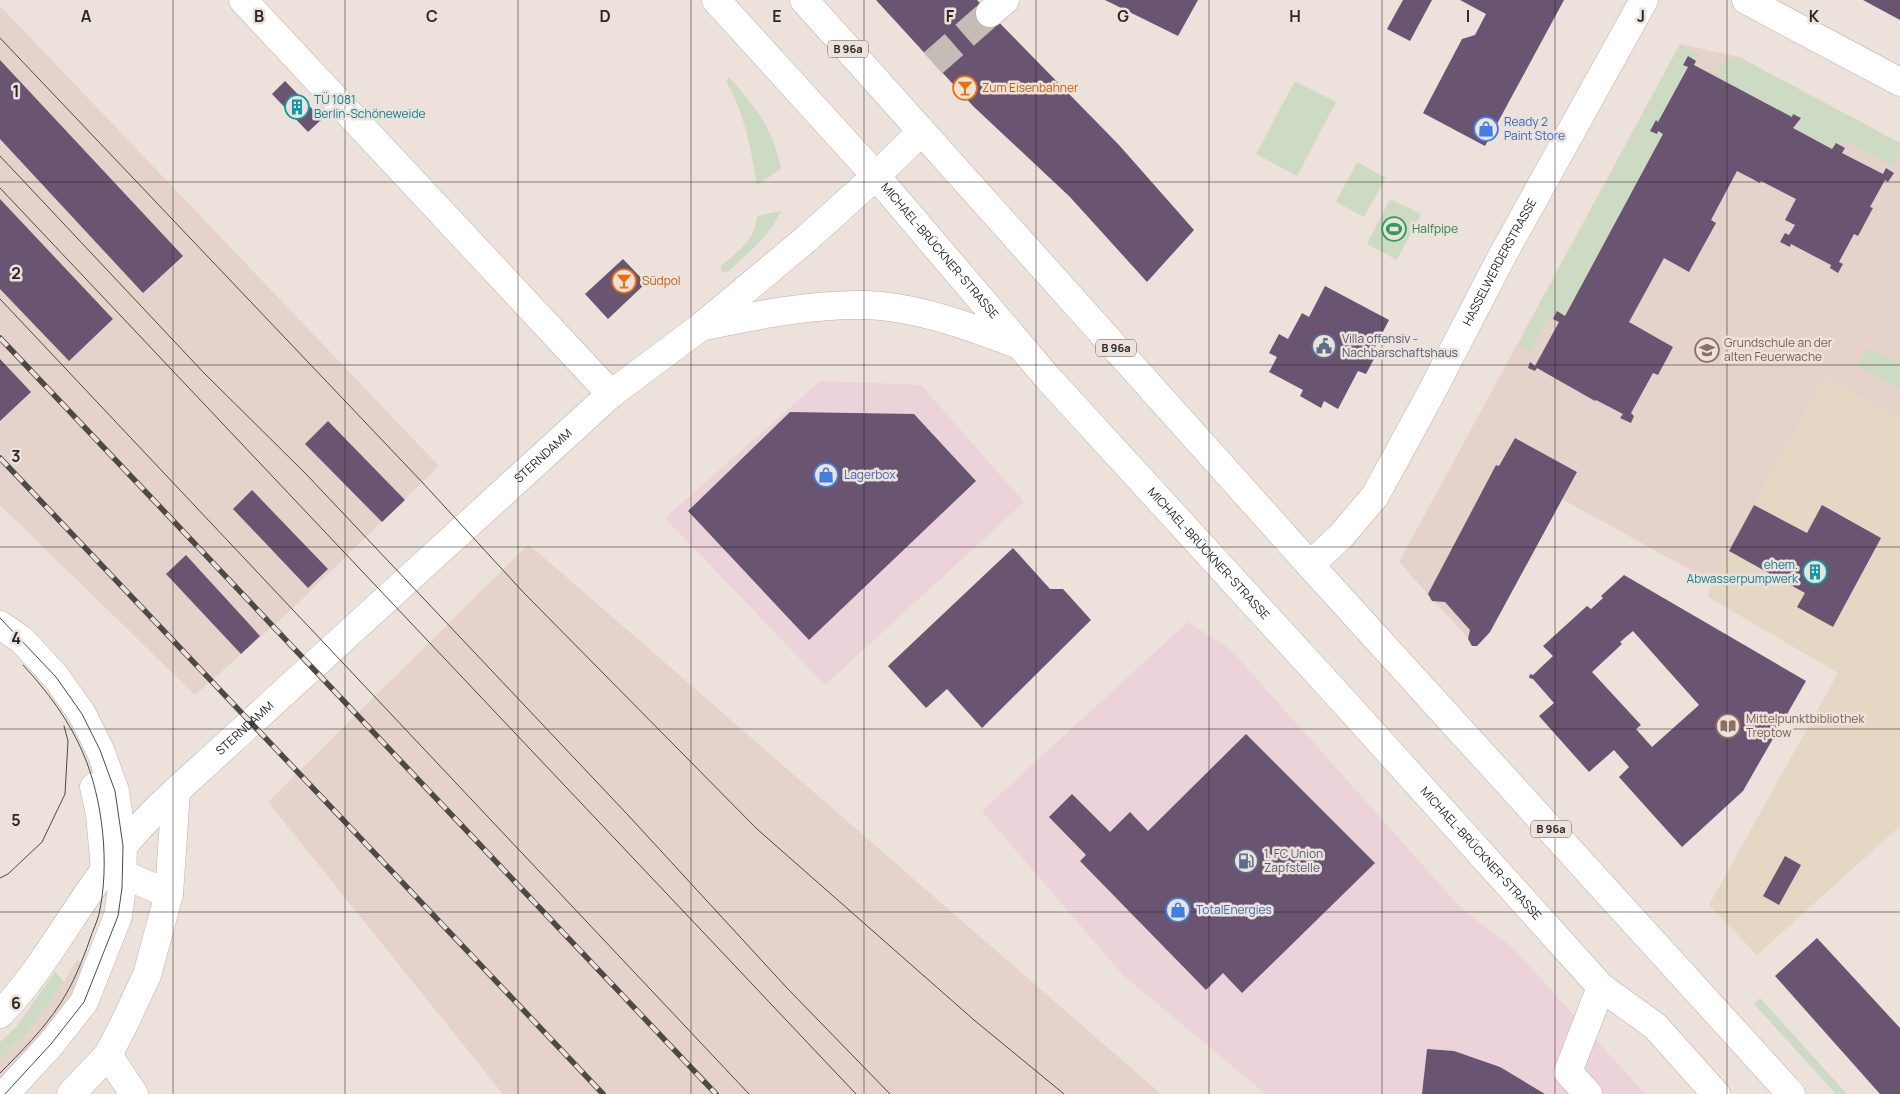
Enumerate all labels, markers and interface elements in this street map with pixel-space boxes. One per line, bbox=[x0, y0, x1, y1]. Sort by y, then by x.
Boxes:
text: A bbox=[81, 5, 92, 27]
text: B bbox=[254, 5, 264, 27]
text: C bbox=[426, 5, 438, 27]
text: D bbox=[599, 5, 611, 27]
text: E bbox=[772, 5, 782, 27]
text: F bbox=[946, 5, 955, 27]
text: G bbox=[1117, 5, 1129, 27]
text: H bbox=[1289, 5, 1301, 27]
text: I bbox=[1466, 5, 1470, 27]
text: J bbox=[1637, 5, 1645, 27]
text: K bbox=[1809, 5, 1820, 27]
road number: B 96a bbox=[828, 41, 868, 58]
bar icon: Zum Eisenbahner bbox=[952, 75, 978, 101]
place label: Zum Eisenbahner bbox=[982, 79, 1079, 96]
text: 1 bbox=[12, 80, 20, 102]
place label: TÜ 1081 Berlin-Schöneweide bbox=[314, 91, 426, 122]
building icon: TÜ 1081 Berlin-Schöneweide bbox=[284, 94, 310, 120]
place label: Ready 2 Paint Store bbox=[1504, 113, 1565, 144]
shop icon: Ready 2 Paint Store bbox=[1473, 116, 1499, 142]
street label: MICHAEL-BRÜCKNER-STRASSE bbox=[877, 179, 1003, 322]
street label: HASSELWERDERSTRASSE bbox=[1458, 195, 1540, 329]
sports icon: Halfpipe bbox=[1381, 216, 1407, 242]
place label: Halfpipe bbox=[1412, 220, 1458, 237]
text: 2 bbox=[11, 262, 21, 284]
bar icon: Südpol bbox=[611, 268, 637, 294]
place label: Südpol bbox=[642, 272, 681, 289]
place label: Villa offensiv - Nachbarschaftshaus bbox=[1342, 330, 1458, 361]
public building icon: Villa offensiv - Nachbarschaftshaus bbox=[1311, 333, 1337, 359]
place label: Grundschule an der alten Feuerwache bbox=[1724, 334, 1833, 365]
school or university icon: Grundschule an der alten Feuerwache bbox=[1694, 337, 1720, 363]
road number: B 96a bbox=[1096, 339, 1136, 356]
street label: STERNDAMM bbox=[510, 425, 575, 486]
text: 3 bbox=[11, 445, 21, 467]
shop icon: Lagerbox bbox=[813, 462, 839, 488]
place label: Lagerbox bbox=[844, 466, 896, 483]
street label: MICHAEL-BRÜCKNER-STRASSE bbox=[1144, 483, 1274, 623]
place label: ehem. Abwasserpumpwerk bbox=[1687, 556, 1799, 587]
building icon: ehem. Abwasserpumpwerk bbox=[1802, 559, 1828, 585]
text: 4 bbox=[11, 627, 21, 649]
street label: STERNDAMM bbox=[212, 697, 277, 759]
place label: Mittelpunktbibliothek Treptow bbox=[1746, 710, 1865, 741]
library icon: Mittelpunktbibliothek Treptow bbox=[1715, 713, 1741, 739]
street label: MICHAEL-BRÜCKNER-STRASSE bbox=[1417, 783, 1546, 923]
text: 5 bbox=[11, 809, 21, 831]
road number: B 96a bbox=[1531, 821, 1571, 838]
place label: 1. FC Union Zapfstelle bbox=[1264, 845, 1323, 876]
fuel station icon: 1. FC Union Zapfstelle bbox=[1233, 848, 1259, 874]
shop icon: TotalEnergies bbox=[1165, 897, 1191, 923]
place label: TotalEnergies bbox=[1196, 901, 1272, 918]
text: 6 bbox=[11, 992, 21, 1014]

